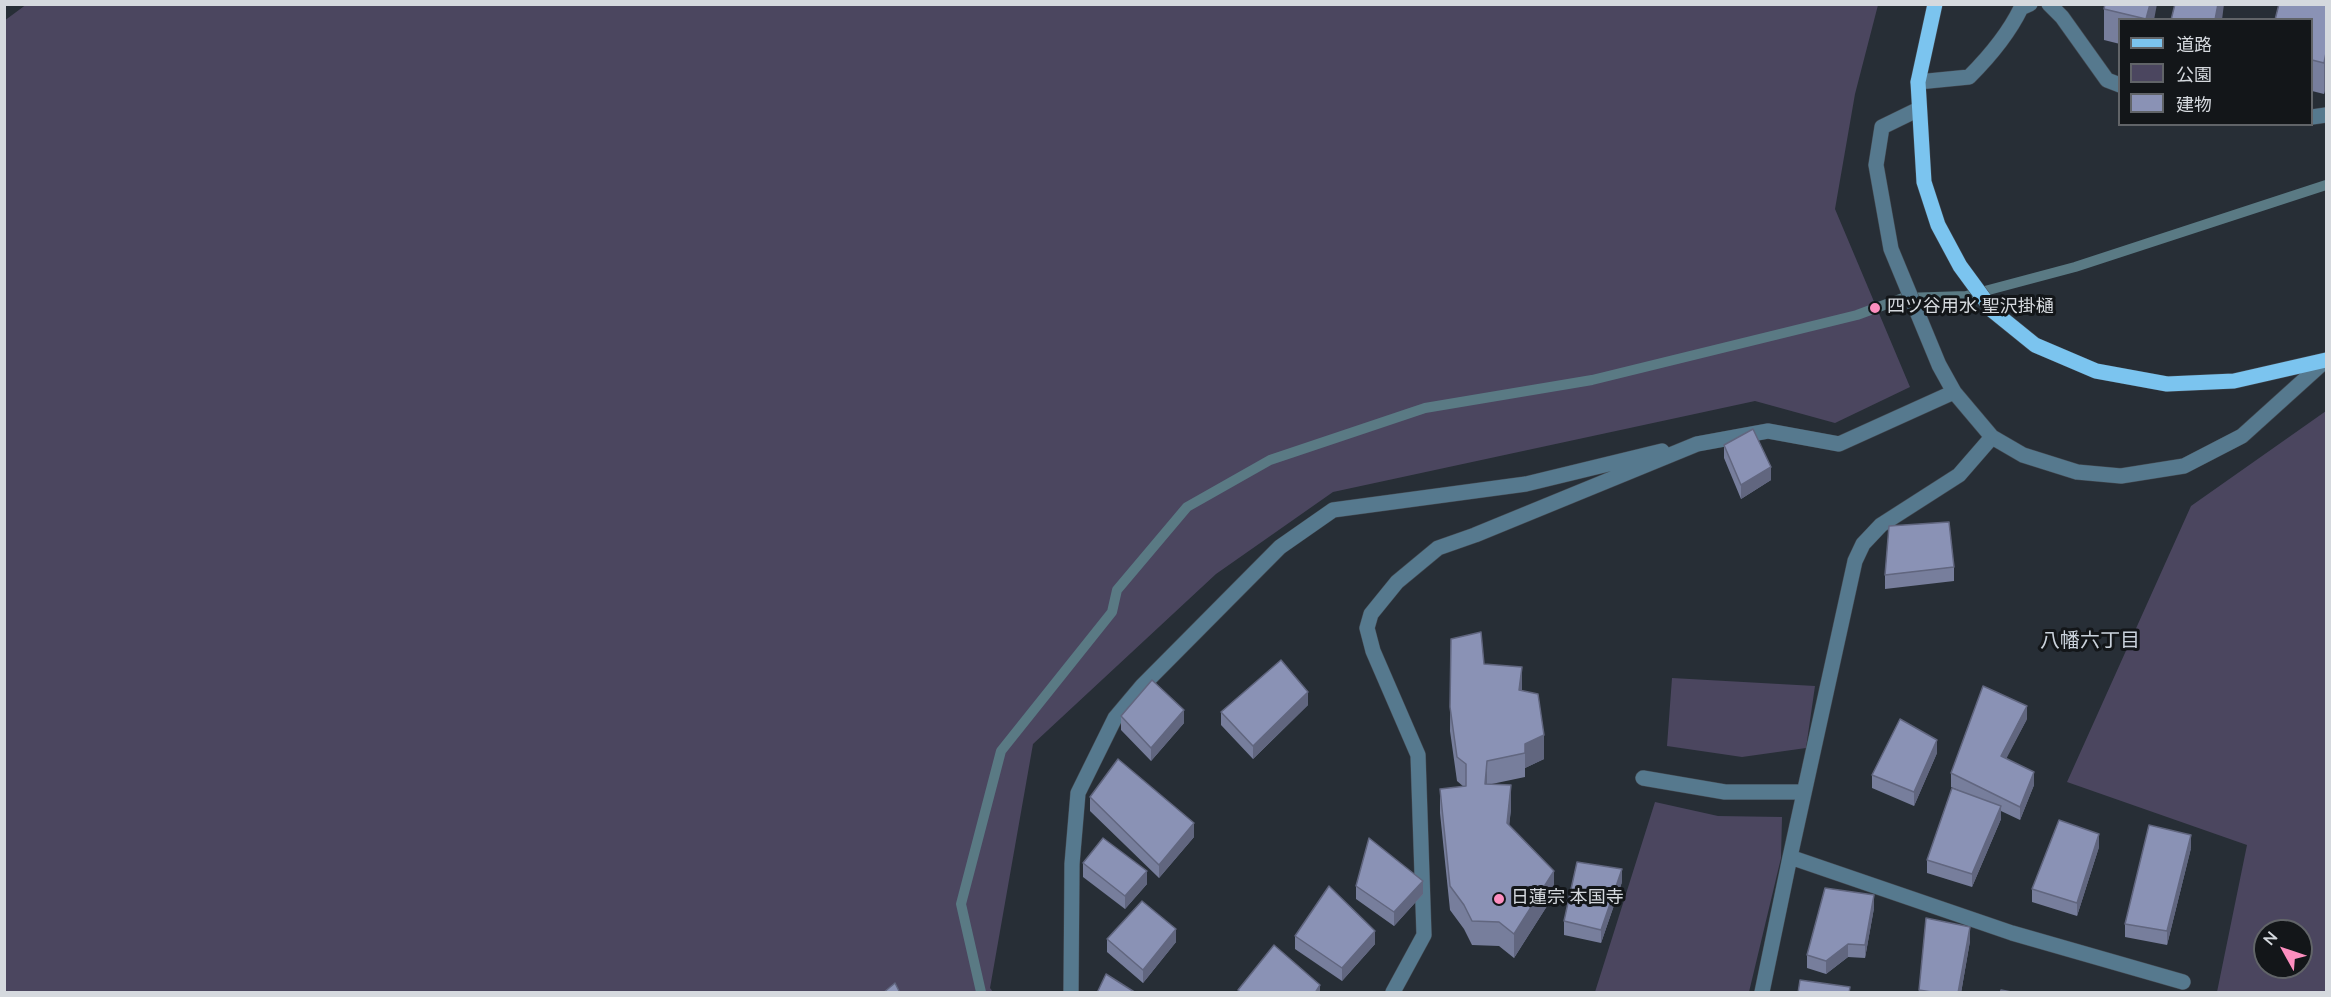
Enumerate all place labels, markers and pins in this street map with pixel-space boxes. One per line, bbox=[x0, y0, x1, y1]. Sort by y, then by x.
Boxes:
place label: 四ツ谷用水 聖沢掛樋 bbox=[1887, 297, 2054, 319]
marker: 四ツ谷用水 聖沢掛樋 bbox=[1868, 301, 1882, 315]
place label: 日蓮宗 本国寺 bbox=[1511, 888, 1624, 910]
marker: 日蓮宗 本国寺 bbox=[1492, 892, 1506, 906]

